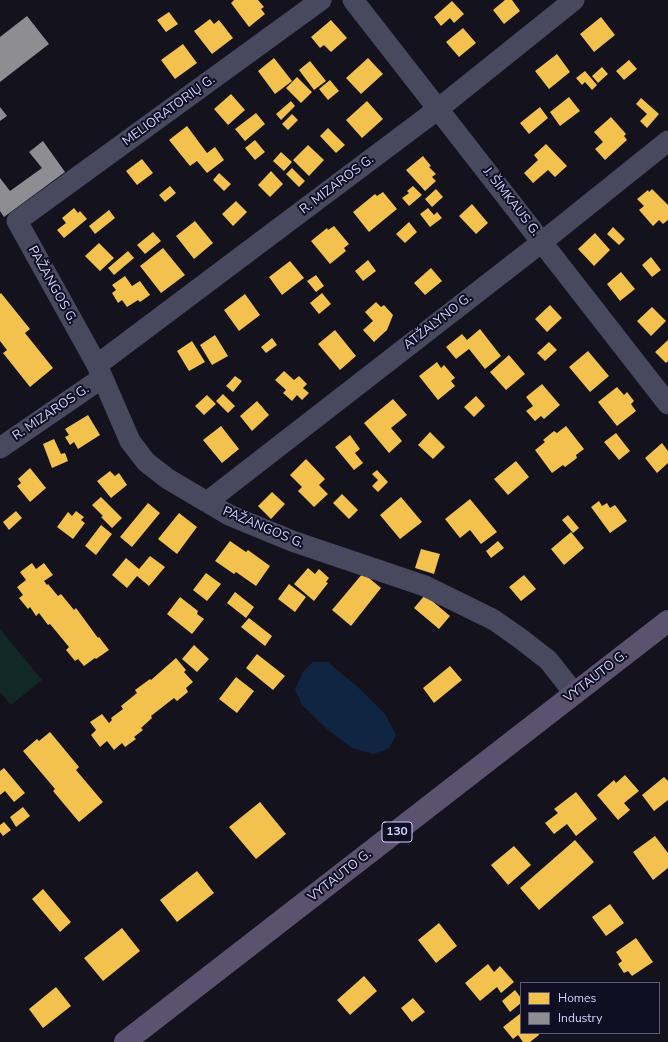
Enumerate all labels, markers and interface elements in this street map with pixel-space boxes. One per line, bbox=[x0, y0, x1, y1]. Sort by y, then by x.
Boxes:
street label: MELIORATORIŲ G. bbox=[120, 72, 218, 150]
street label: R. MIZAROS G. bbox=[297, 152, 377, 218]
street label: J. ŠIMKAUS G. bbox=[479, 164, 543, 240]
street label: PAŽANGOS G. bbox=[24, 243, 80, 327]
street label: ATŽALYNO G. bbox=[401, 291, 475, 353]
street label: R. MIZAROS G. bbox=[10, 382, 92, 444]
street label: PAŽANGOS G. bbox=[220, 504, 306, 552]
street label: VYTAUTO G. bbox=[561, 648, 631, 706]
road number: 130 bbox=[382, 822, 412, 842]
street label: VYTAUTO G. bbox=[305, 847, 375, 905]
legend bbox=[520, 982, 660, 1034]
text: Homes bbox=[558, 990, 596, 1006]
text: Industry bbox=[558, 1010, 602, 1026]

